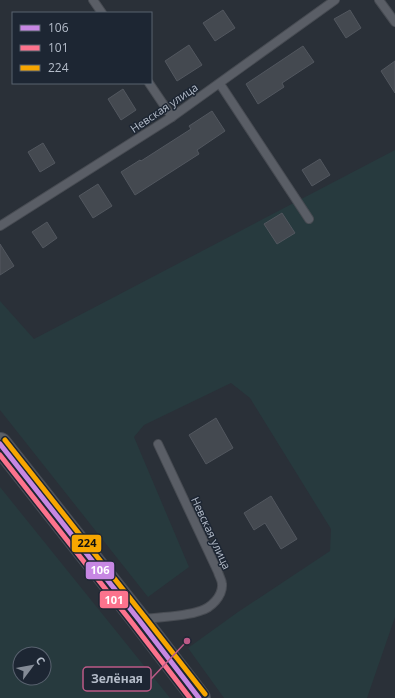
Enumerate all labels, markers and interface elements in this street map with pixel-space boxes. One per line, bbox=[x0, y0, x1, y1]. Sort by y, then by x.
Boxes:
legend bbox=[12, 12, 152, 84]
text: 106 bbox=[48, 19, 69, 36]
text: 101 bbox=[48, 39, 69, 56]
text: 224 bbox=[48, 59, 69, 76]
street label: Невская улица bbox=[127, 79, 200, 136]
street label: Невская улица bbox=[188, 494, 235, 571]
line badge: 224 bbox=[71, 534, 102, 553]
text: 224 bbox=[78, 535, 97, 550]
line badge: 106 bbox=[85, 561, 115, 580]
text: 106 bbox=[91, 562, 109, 577]
line badge: 101 bbox=[99, 590, 129, 609]
text: 101 bbox=[105, 592, 123, 607]
north arrow bbox=[12, 646, 52, 686]
text: С bbox=[33, 653, 49, 667]
callout: Зелёная bbox=[83, 667, 151, 691]
text: Зелёная bbox=[91, 670, 143, 687]

